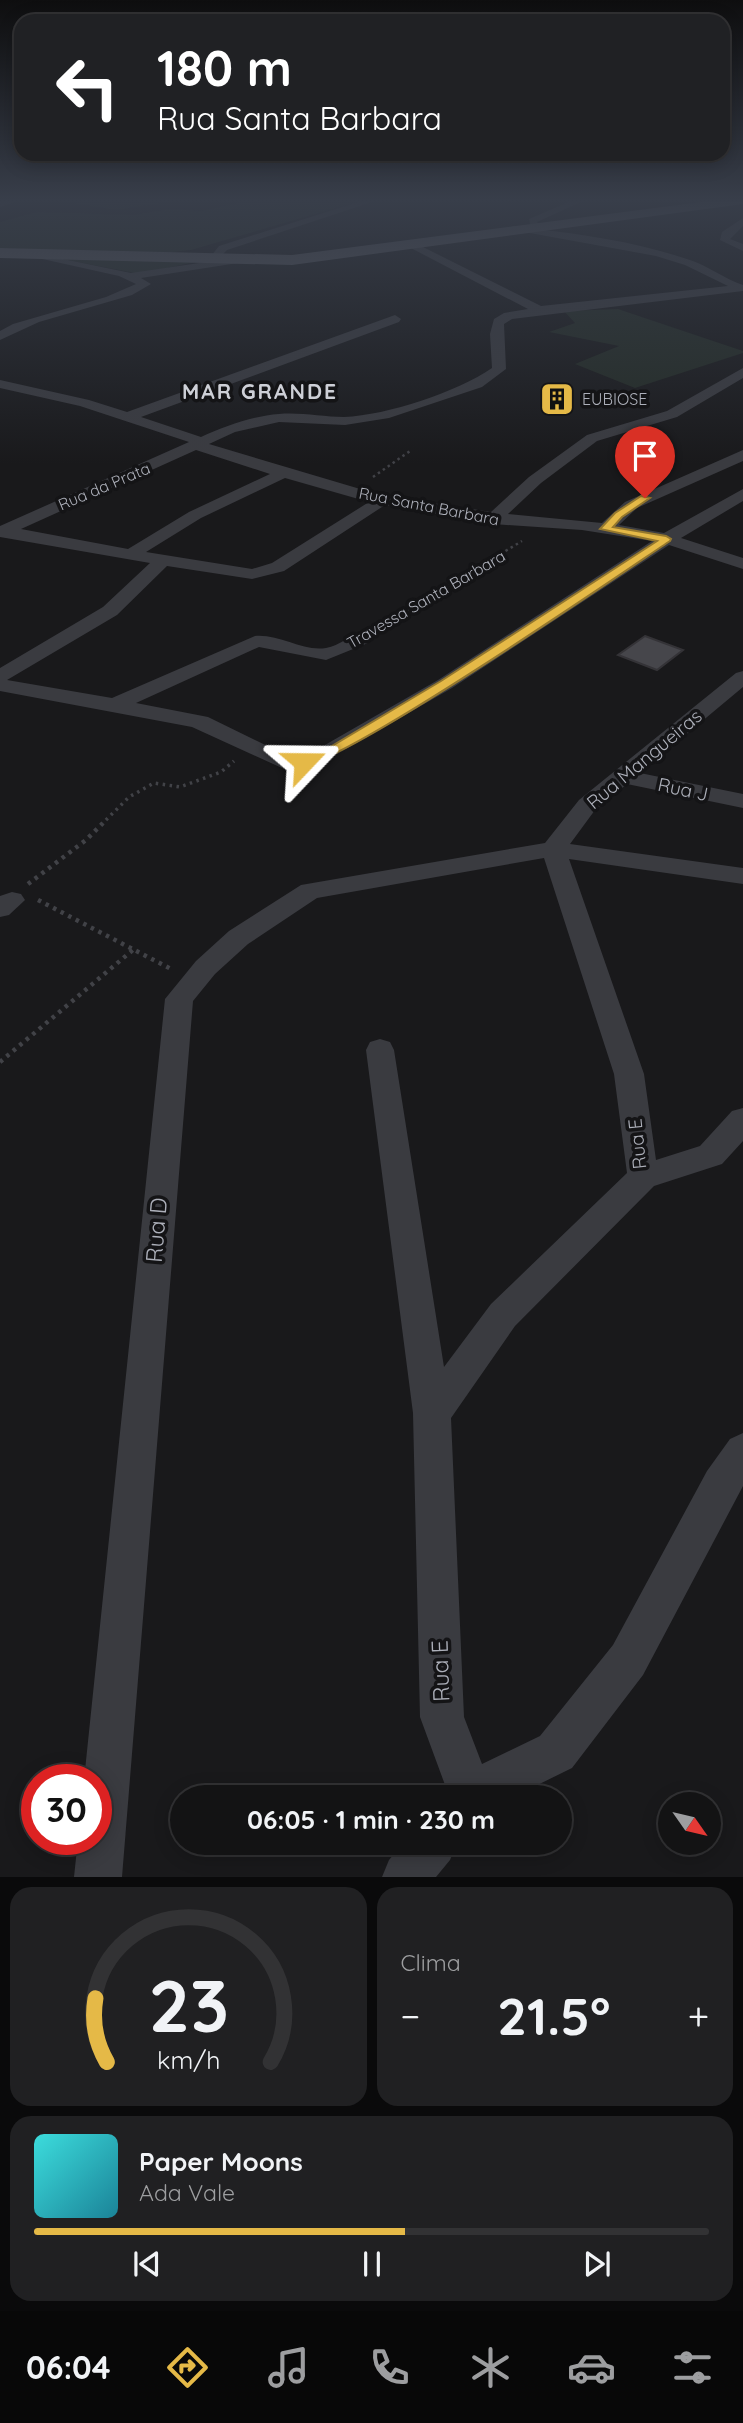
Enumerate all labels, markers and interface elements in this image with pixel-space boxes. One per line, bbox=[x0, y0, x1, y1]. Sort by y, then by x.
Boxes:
text: 180 m bbox=[157, 37, 292, 98]
icon: left bbox=[42, 42, 133, 133]
text: Rua Santa Barbara bbox=[157, 98, 442, 138]
district label: MAR GRANDE bbox=[182, 378, 338, 404]
building icon: EUBIOSE bbox=[538, 380, 576, 418]
place label: EUBIOSE bbox=[582, 389, 647, 409]
pin bbox=[615, 426, 675, 498]
icon: arrive bbox=[626, 437, 664, 475]
street label: Rua da Prata bbox=[55, 458, 153, 514]
street label: Rua Santa Barbara bbox=[357, 483, 501, 529]
street label: Travessa Santa Barbara bbox=[343, 545, 509, 653]
street label: Rua Mangueiras bbox=[581, 704, 707, 814]
position arrow bbox=[267, 725, 341, 799]
street label: Rua J bbox=[656, 772, 710, 806]
street label: Rua E bbox=[622, 1117, 652, 1171]
street label: Rua D bbox=[139, 1196, 173, 1264]
street label: Rua E bbox=[424, 1640, 456, 1702]
speed limit sign: 30 bbox=[21, 1764, 112, 1855]
north arrow bbox=[658, 1792, 721, 1855]
map controls bbox=[658, 1792, 721, 1855]
text: 06:05 · 1 min · 230 m bbox=[247, 1803, 495, 1836]
text: Clima bbox=[401, 1948, 461, 1977]
text: 23 bbox=[148, 1960, 229, 2051]
text: 21.5° bbox=[497, 1983, 610, 2048]
text: − bbox=[401, 1992, 420, 2040]
text: + bbox=[688, 1992, 709, 2040]
text: km/h bbox=[157, 2044, 220, 2075]
text: Paper Moons bbox=[139, 2145, 303, 2178]
text: Ada Vale bbox=[139, 2178, 235, 2207]
icon: previous bbox=[128, 2245, 166, 2283]
icon: pause bbox=[353, 2245, 391, 2283]
icon: next bbox=[578, 2245, 616, 2283]
icon: directions bbox=[163, 2343, 212, 2392]
icon: music bbox=[264, 2343, 313, 2392]
icon: phone bbox=[365, 2343, 414, 2392]
icon: climate bbox=[466, 2343, 515, 2392]
icon: car bbox=[567, 2343, 616, 2392]
icon: filters bbox=[668, 2343, 717, 2392]
text: 06:04 bbox=[26, 2347, 111, 2387]

